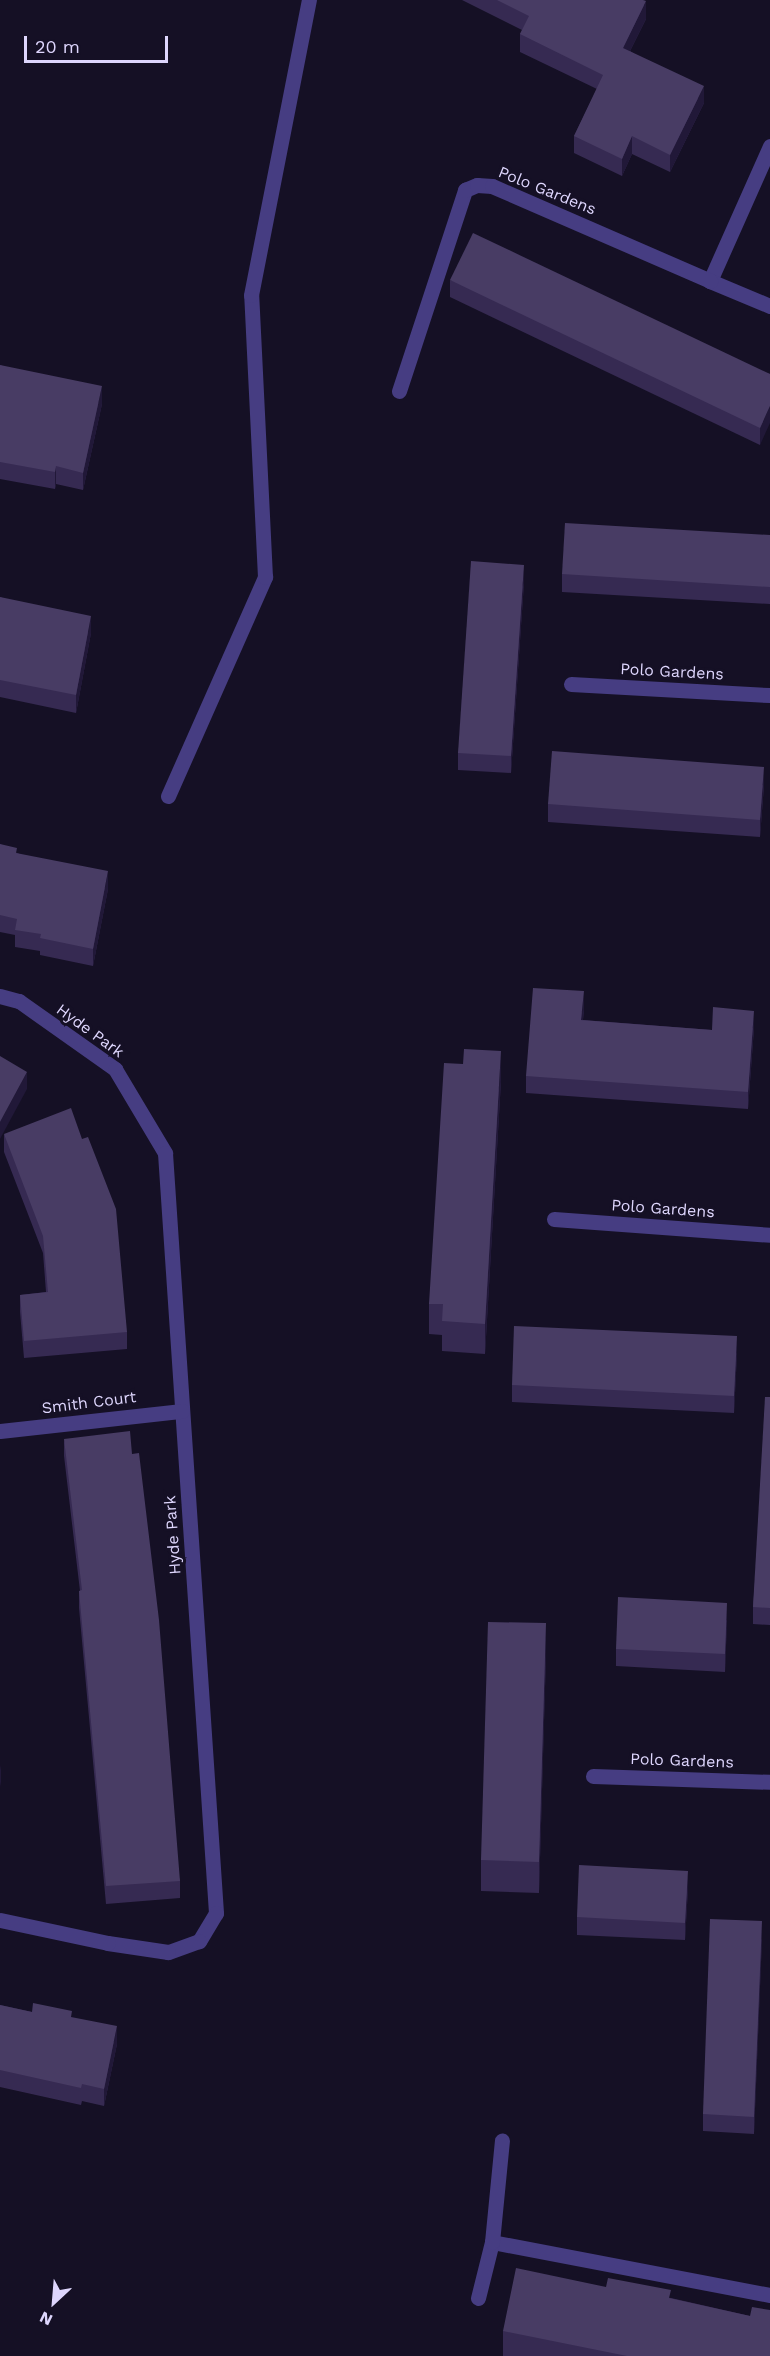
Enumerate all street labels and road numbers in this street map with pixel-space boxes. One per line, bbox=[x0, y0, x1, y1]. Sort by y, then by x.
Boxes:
street label: Polo Gardens bbox=[495, 163, 599, 219]
street label: Polo Gardens bbox=[620, 660, 724, 684]
street label: Hyde Park bbox=[52, 1000, 128, 1062]
street label: Polo Gardens bbox=[611, 1196, 715, 1222]
street label: Smith Court bbox=[41, 1388, 137, 1418]
street label: Hyde Park bbox=[161, 1495, 185, 1575]
street label: Polo Gardens bbox=[630, 1750, 734, 1772]

